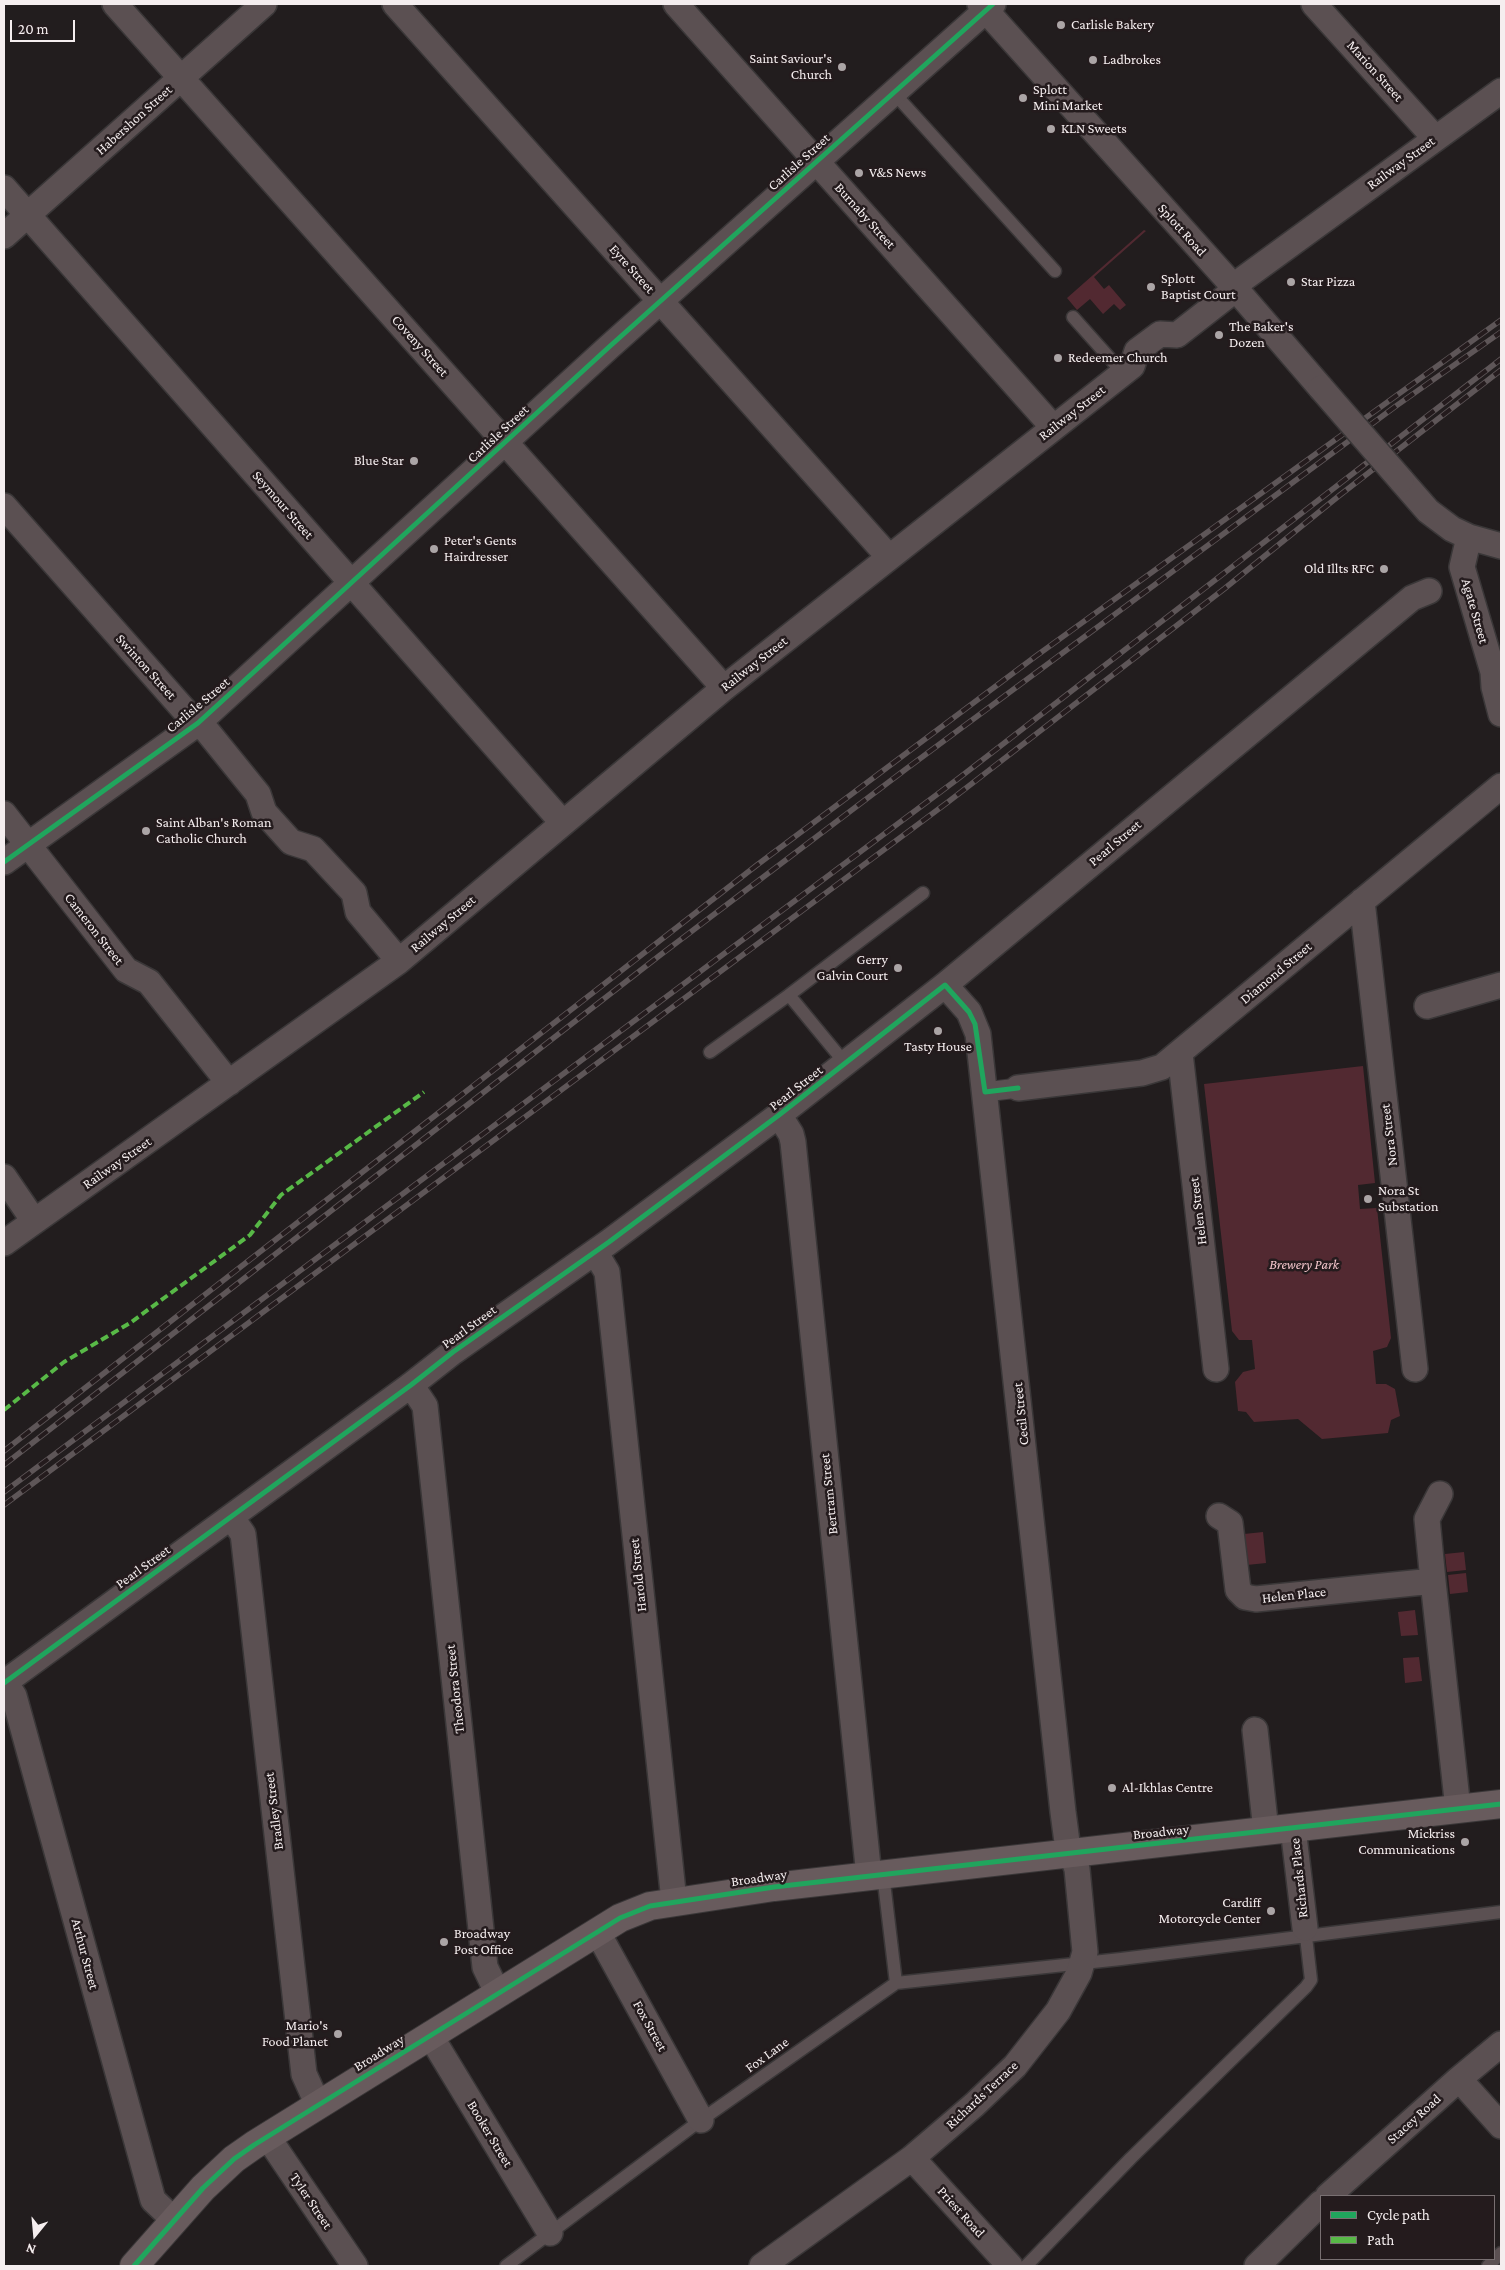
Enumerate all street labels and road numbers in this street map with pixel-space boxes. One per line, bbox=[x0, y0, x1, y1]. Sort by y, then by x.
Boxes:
street label: Marion Street bbox=[1343, 37, 1407, 105]
street label: Habershon Street bbox=[92, 81, 176, 159]
street label: Carlisle Street bbox=[765, 130, 833, 194]
street label: Railway Street bbox=[1364, 133, 1438, 193]
street label: Burnaby Street bbox=[831, 180, 899, 252]
street label: Splott Road bbox=[1154, 200, 1210, 260]
street label: Eyre Street bbox=[606, 241, 658, 297]
street label: Coveny Street bbox=[388, 312, 452, 380]
street label: Railway Street bbox=[1035, 382, 1109, 444]
street label: Carlisle Street bbox=[464, 401, 532, 467]
street label: Seymour Street bbox=[249, 467, 317, 543]
street label: Agate Street bbox=[1458, 576, 1492, 646]
street label: Swinton Street bbox=[112, 631, 180, 703]
street label: Railway Street bbox=[717, 633, 791, 695]
street label: Carlisle Street bbox=[163, 674, 233, 736]
street label: Pearl Street bbox=[1085, 816, 1145, 870]
street label: Cameron Street bbox=[61, 890, 127, 968]
street label: Railway Street bbox=[407, 892, 479, 956]
street label: Diamond Street bbox=[1237, 938, 1315, 1008]
street label: Pearl Street bbox=[766, 1062, 826, 1114]
street label: Nora Street bbox=[1377, 1103, 1401, 1167]
street label: Railway Street bbox=[79, 1133, 155, 1193]
street label: Helen Street bbox=[1186, 1176, 1210, 1246]
street label: Pearl Street bbox=[438, 1302, 500, 1352]
street label: Cecil Street bbox=[1009, 1382, 1033, 1446]
street label: Bertram Street bbox=[816, 1453, 842, 1535]
street label: Harold Street bbox=[626, 1537, 650, 1613]
street label: Pearl Street bbox=[112, 1542, 174, 1592]
street label: Helen Place bbox=[1261, 1583, 1327, 1607]
street label: Theodora Street bbox=[442, 1644, 468, 1734]
street label: Bradley Street bbox=[261, 1771, 287, 1851]
street label: Broadway bbox=[1132, 1821, 1190, 1843]
street label: Richards Place bbox=[1286, 1837, 1312, 1919]
street label: Broadway bbox=[730, 1866, 788, 1890]
street label: Arthur Street bbox=[67, 1917, 103, 1991]
street label: Fox Street bbox=[629, 1998, 671, 2054]
street label: Broadway bbox=[351, 2031, 407, 2075]
street label: Fox Lane bbox=[742, 2034, 792, 2076]
street label: Richards Terrace bbox=[942, 2057, 1022, 2133]
street label: Stacey Road bbox=[1384, 2090, 1444, 2148]
street label: Booker Street bbox=[464, 2098, 516, 2170]
street label: Tyler Street bbox=[286, 2170, 336, 2232]
street label: Priest Road bbox=[934, 2183, 988, 2241]

